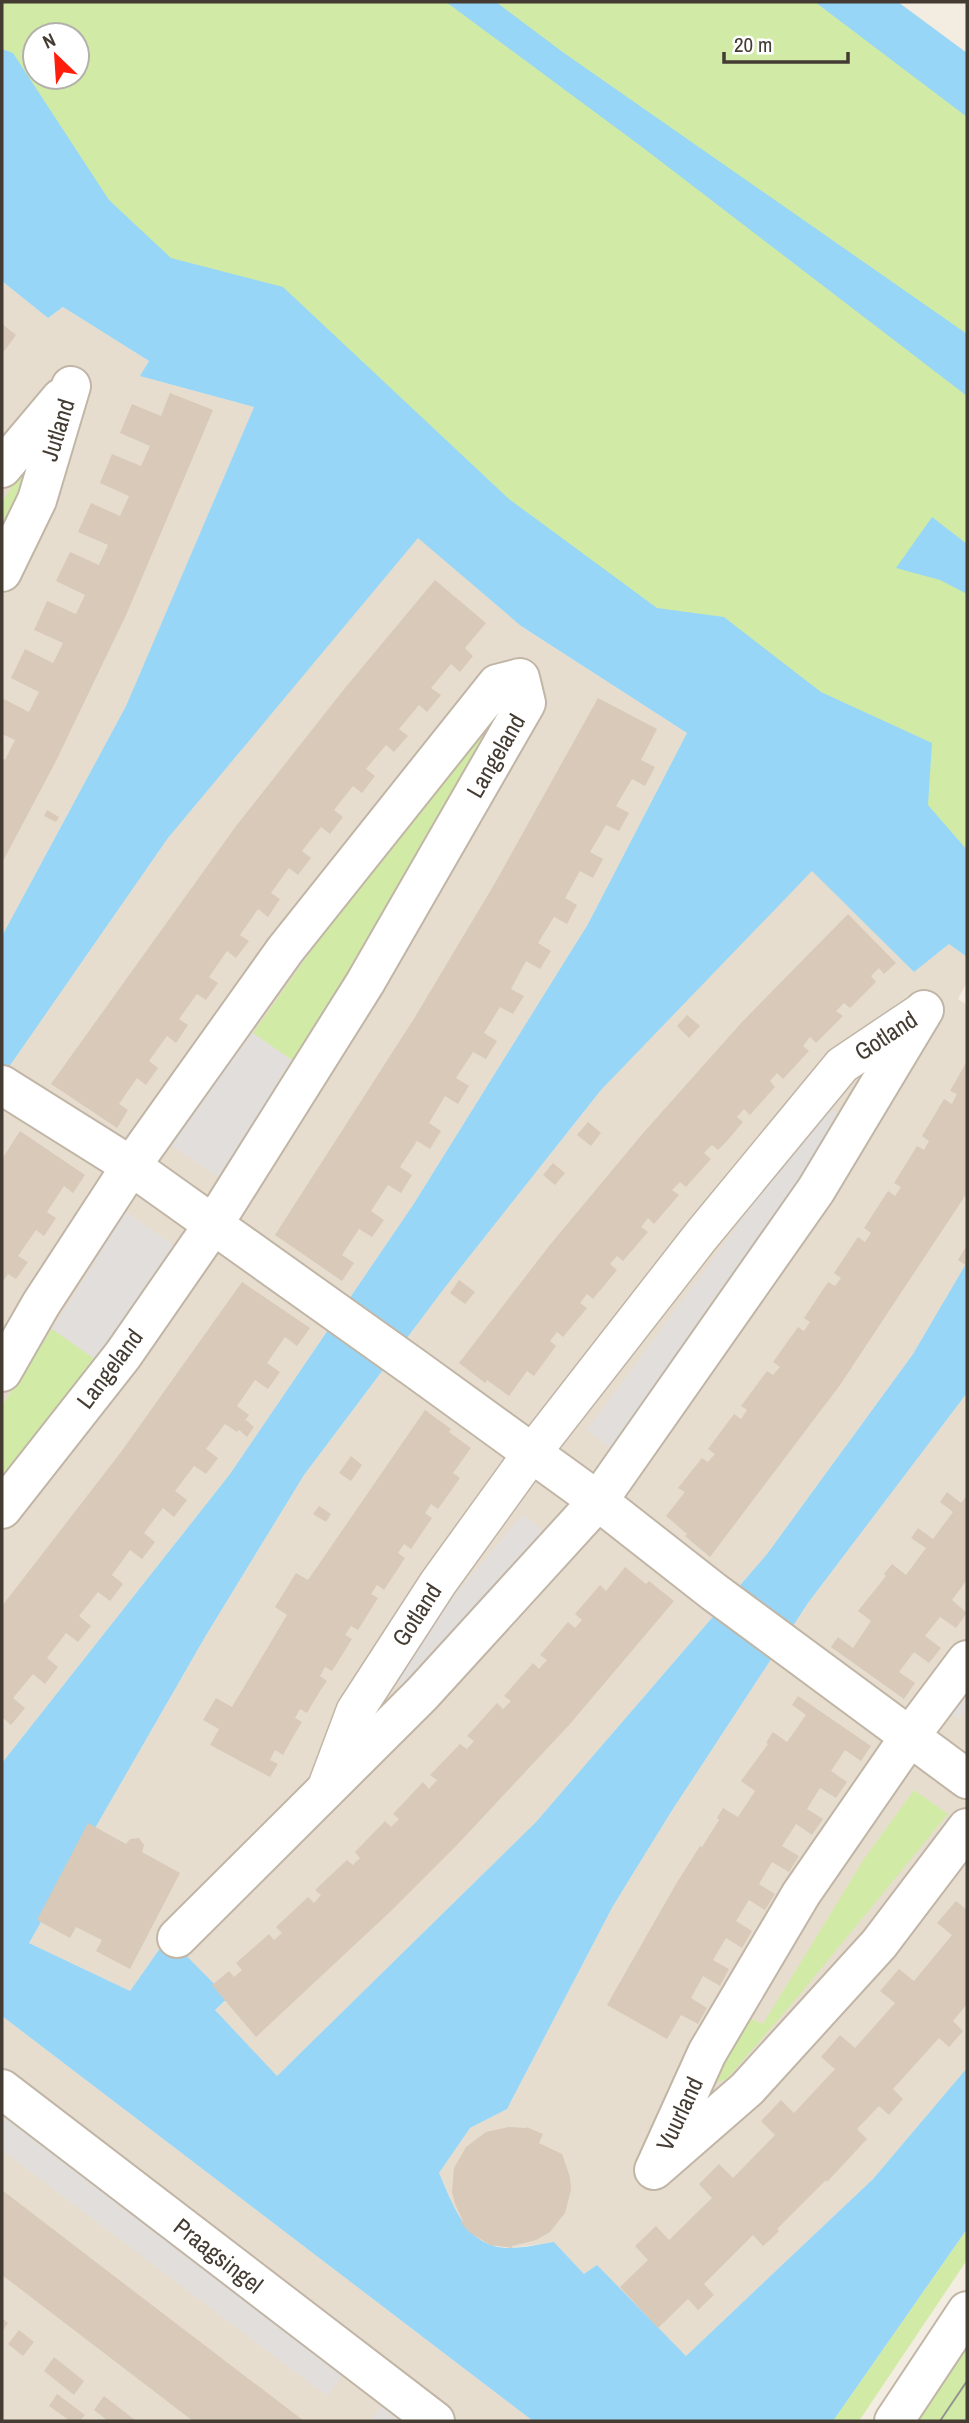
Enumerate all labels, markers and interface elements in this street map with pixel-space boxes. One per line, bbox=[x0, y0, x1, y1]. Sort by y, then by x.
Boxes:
north arrow bbox=[21, 21, 91, 91]
scale bar bbox=[724, 21, 848, 65]
text: N bbox=[38, 26, 59, 55]
text: 20 m bbox=[734, 30, 772, 59]
street label: Jutland bbox=[32, 395, 82, 465]
street label: Langeland bbox=[458, 708, 532, 803]
street label: Gotland bbox=[848, 1003, 923, 1067]
street label: Langeland bbox=[69, 1322, 150, 1415]
street label: Gotland bbox=[384, 1577, 448, 1652]
street label: Vuurland bbox=[648, 2071, 710, 2156]
street label: Praagsingel bbox=[167, 2210, 270, 2300]

